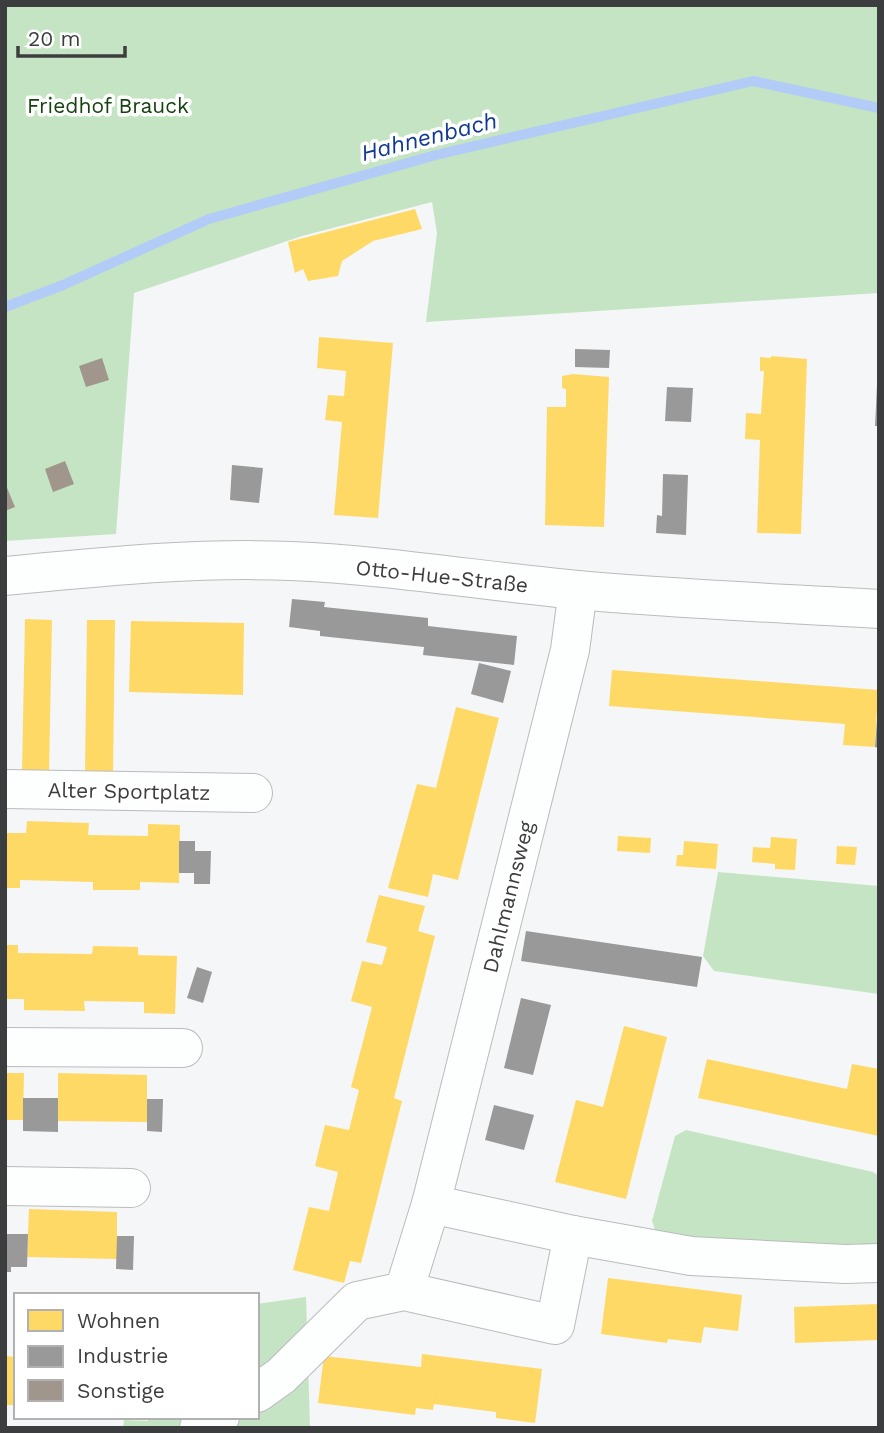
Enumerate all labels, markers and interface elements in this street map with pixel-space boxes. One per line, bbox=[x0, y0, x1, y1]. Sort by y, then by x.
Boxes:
scale bar bbox=[18, 14, 124, 58]
text: 20 m bbox=[28, 26, 80, 51]
park label: Friedhof Brauck bbox=[27, 93, 189, 118]
water label: Hahnenbach bbox=[358, 107, 500, 167]
street label: Otto-Hue-Straße bbox=[355, 555, 529, 597]
street label: Alter Sportplatz bbox=[47, 777, 211, 805]
street label: Dahlmannsweg bbox=[477, 818, 539, 975]
legend bbox=[14, 1293, 259, 1419]
text: Wohnen bbox=[77, 1308, 160, 1333]
text: Industrie bbox=[77, 1343, 168, 1368]
text: Sonstige bbox=[77, 1378, 165, 1403]

